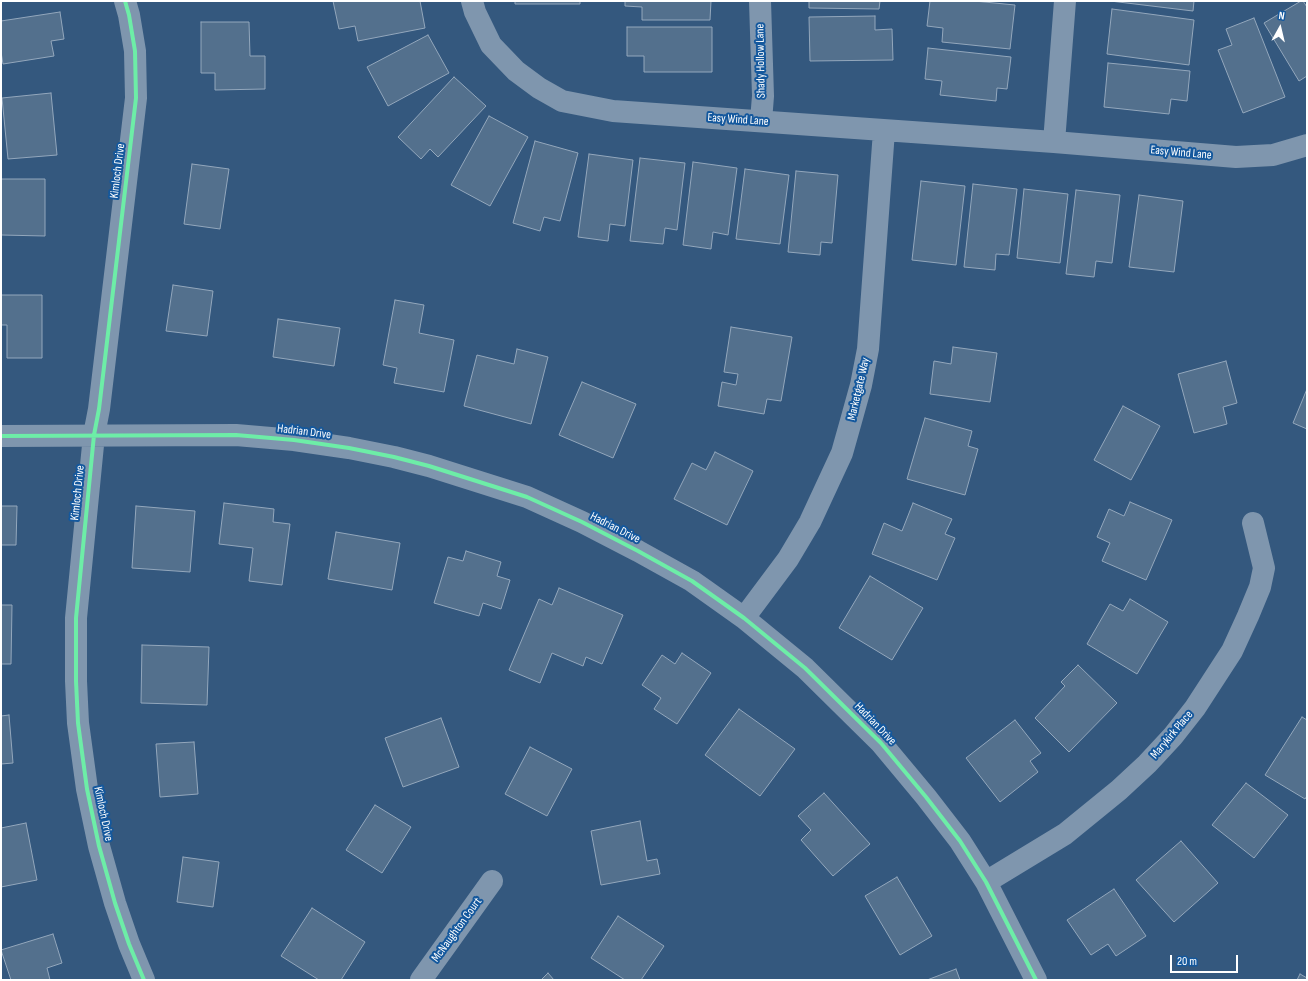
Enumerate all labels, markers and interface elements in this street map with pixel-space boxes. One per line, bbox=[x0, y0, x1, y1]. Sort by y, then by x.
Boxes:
north arrow bbox=[1260, 8, 1300, 48]
text: N bbox=[1278, 9, 1286, 22]
street label: Shady Hollow Lane bbox=[753, 24, 769, 98]
street label: Easy Wind Lane bbox=[707, 111, 769, 129]
street label: Kimloch Drive bbox=[107, 143, 129, 199]
street label: Easy Wind Lane bbox=[1150, 143, 1212, 163]
street label: Marketgate Way bbox=[845, 356, 873, 422]
street label: Hadrian Drive bbox=[276, 422, 332, 442]
street label: Kimloch Drive bbox=[68, 465, 88, 521]
street label: Hadrian Drive bbox=[588, 509, 642, 547]
street label: Hadrian Drive bbox=[851, 700, 899, 748]
street label: Marykirk Place bbox=[1148, 708, 1196, 762]
street label: Kimloch Drive bbox=[90, 785, 116, 843]
street label: McNaughton Court bbox=[429, 895, 485, 965]
scale bar bbox=[1172, 947, 1240, 973]
text: 20 m bbox=[1177, 954, 1197, 969]

